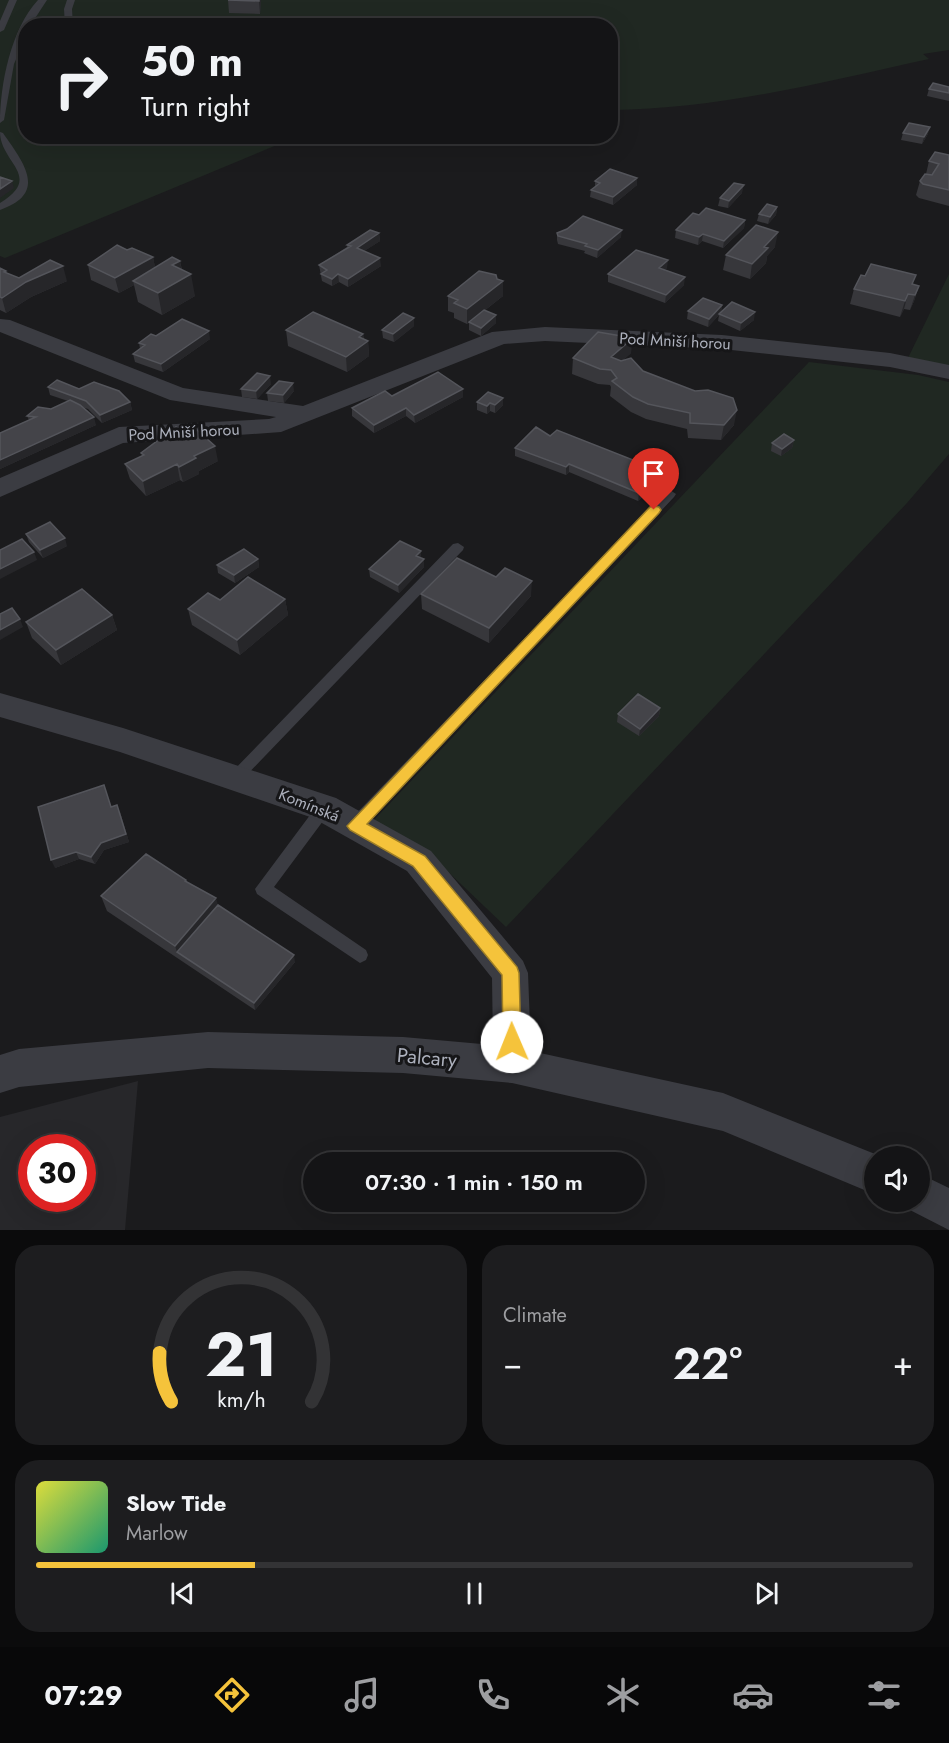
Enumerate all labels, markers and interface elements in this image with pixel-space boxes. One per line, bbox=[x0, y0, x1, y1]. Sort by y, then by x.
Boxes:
text: 50 m bbox=[141, 31, 243, 92]
icon: right bbox=[42, 42, 120, 120]
text: Turn right bbox=[141, 87, 249, 126]
street label: Pod Mniší horou bbox=[619, 327, 731, 355]
street label: Pod Mniší horou bbox=[128, 418, 240, 446]
pin bbox=[628, 448, 679, 510]
icon: arrive bbox=[637, 457, 670, 490]
street label: Komínská bbox=[275, 782, 343, 828]
position arrow bbox=[480, 1010, 544, 1074]
street label: Palcary bbox=[396, 1041, 458, 1075]
speed limit sign: 30 bbox=[18, 1134, 96, 1212]
map controls bbox=[864, 1146, 930, 1212]
button: sound bbox=[864, 1146, 930, 1212]
text: 07:30 · 1 min · 150 m bbox=[365, 1166, 583, 1198]
text: Climate bbox=[503, 1301, 567, 1330]
text: 21 bbox=[205, 1309, 277, 1399]
text: 22° bbox=[673, 1331, 742, 1396]
text: − bbox=[503, 1340, 522, 1387]
text: + bbox=[893, 1340, 913, 1387]
text: km/h bbox=[217, 1384, 265, 1415]
text: Slow Tide bbox=[126, 1487, 226, 1519]
text: Marlow bbox=[126, 1519, 188, 1548]
icon: previous bbox=[166, 1577, 199, 1610]
icon: pause bbox=[458, 1577, 491, 1610]
icon: next bbox=[750, 1577, 783, 1610]
icon: directions bbox=[211, 1674, 253, 1716]
icon: music bbox=[341, 1674, 383, 1716]
icon: phone bbox=[472, 1674, 514, 1716]
icon: climate bbox=[602, 1674, 644, 1716]
icon: car bbox=[732, 1674, 774, 1716]
icon: filters bbox=[863, 1674, 905, 1716]
text: 07:29 bbox=[44, 1676, 123, 1715]

